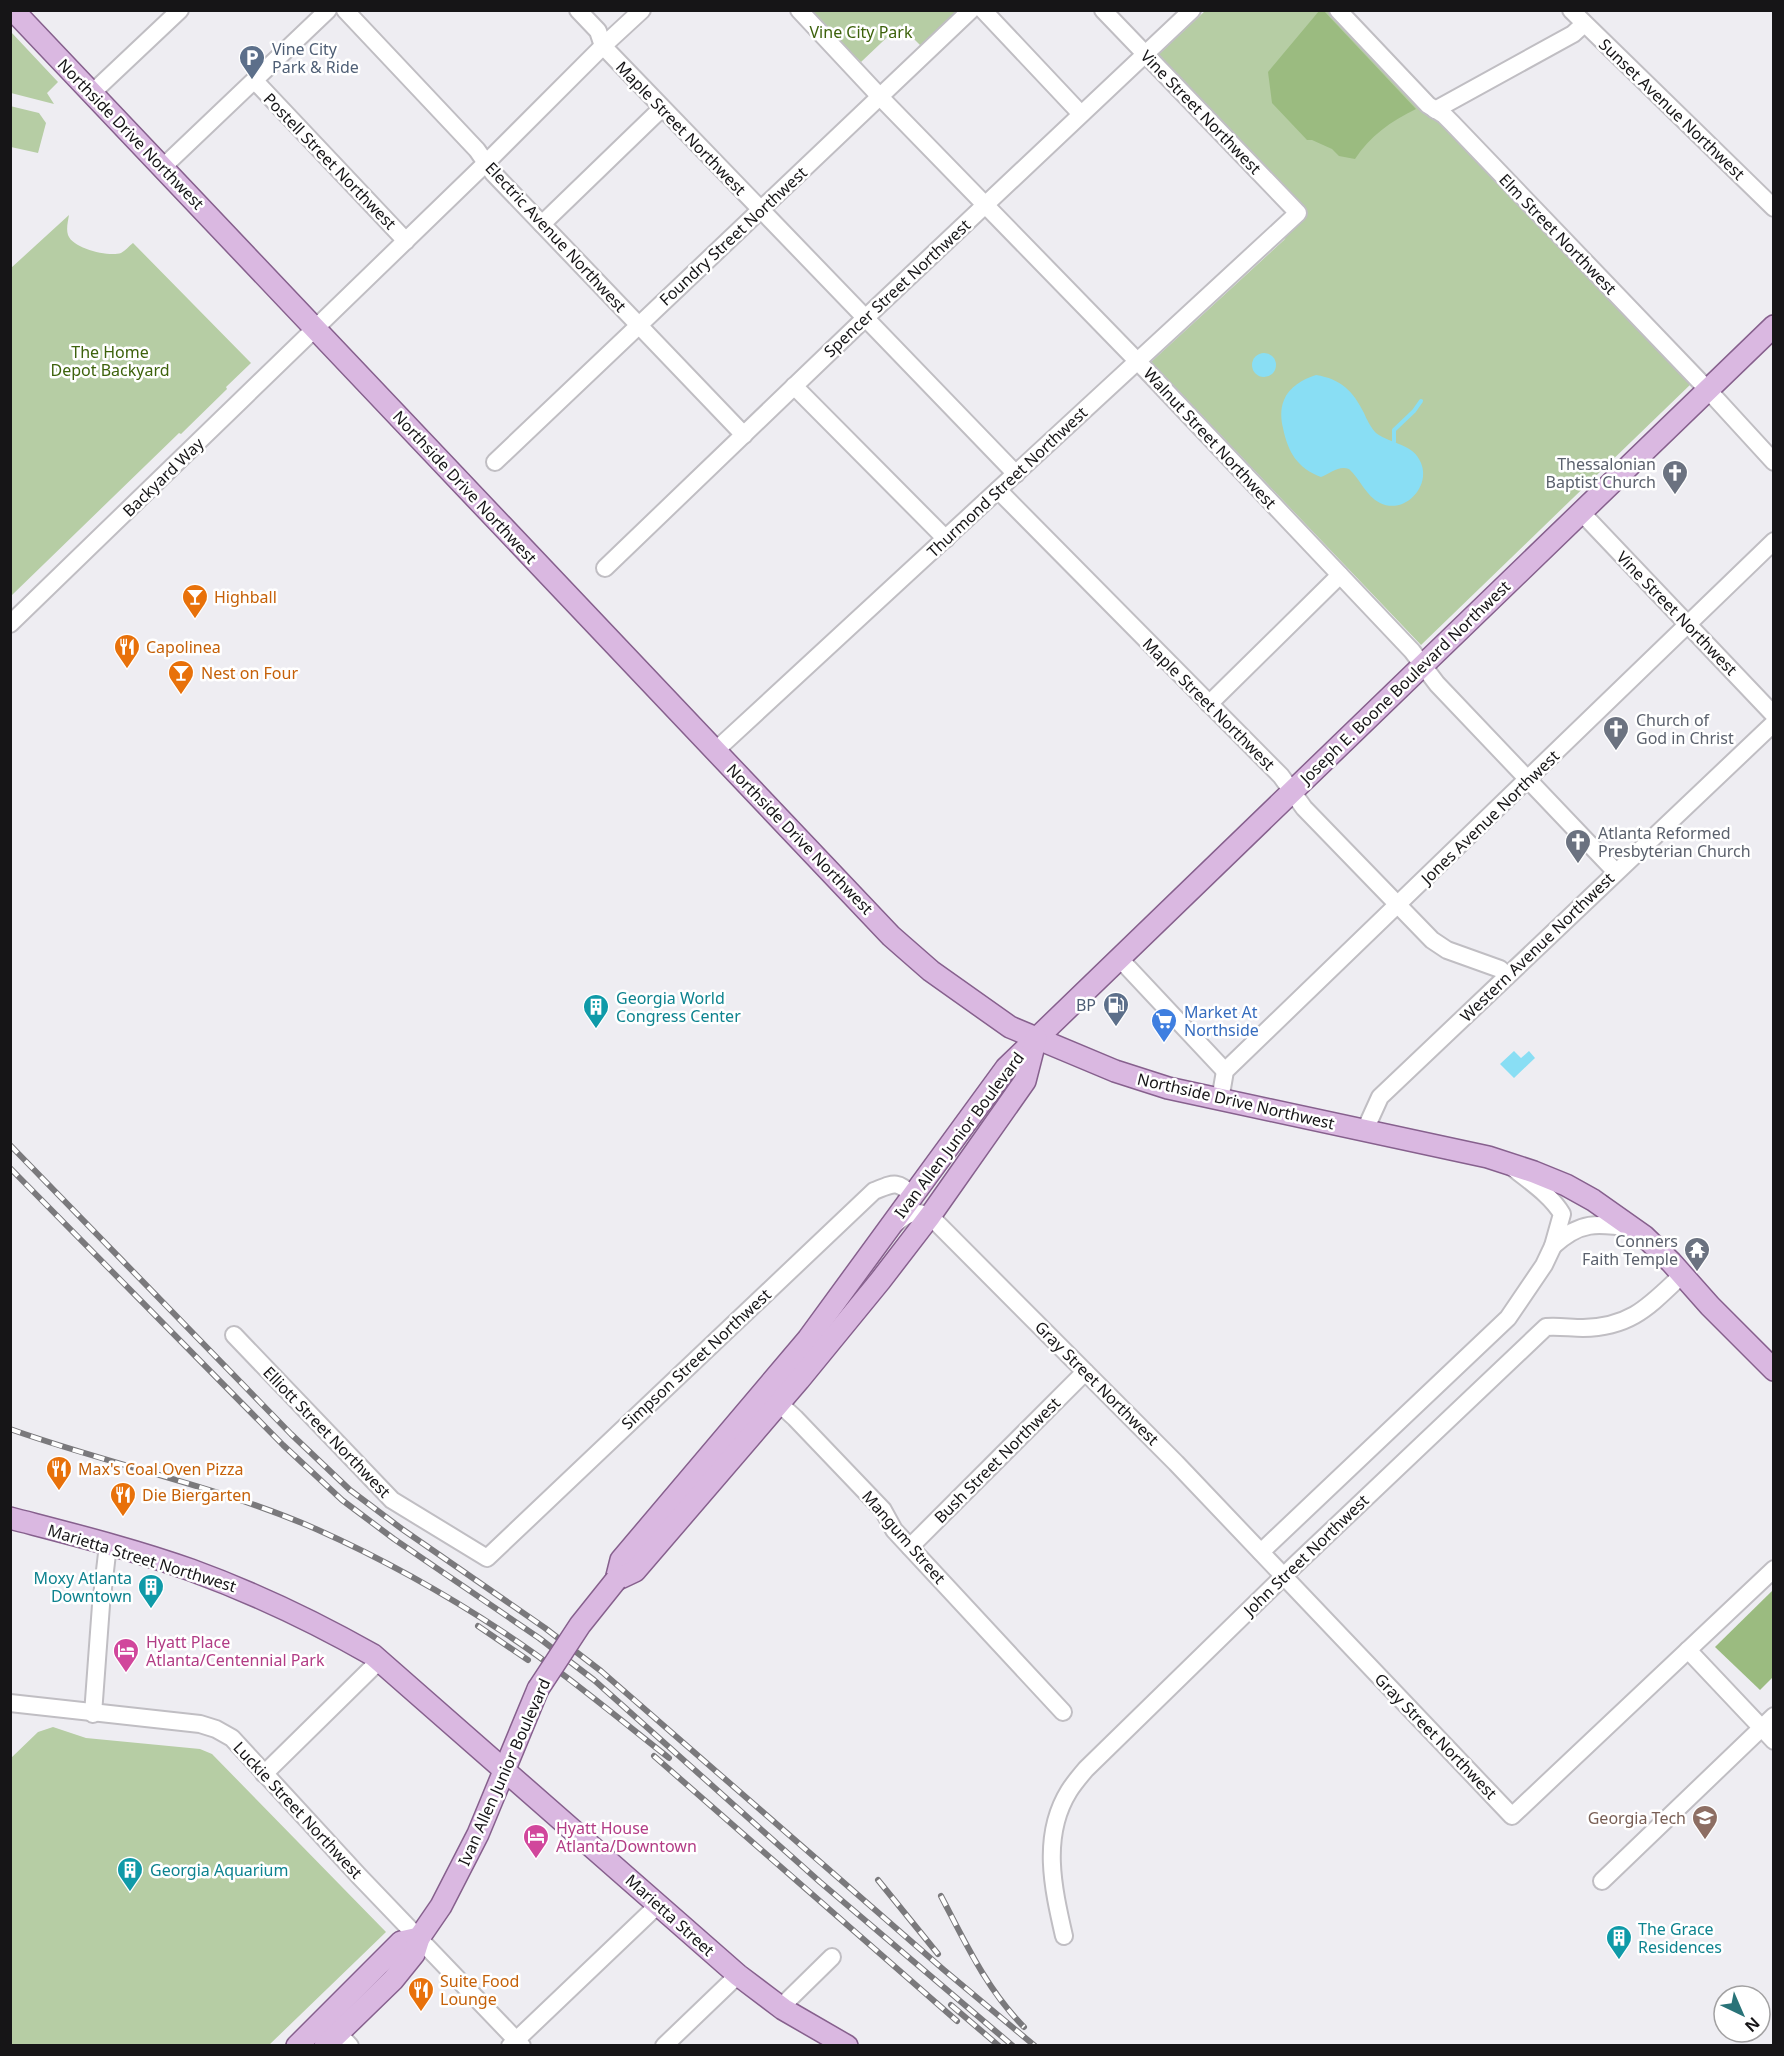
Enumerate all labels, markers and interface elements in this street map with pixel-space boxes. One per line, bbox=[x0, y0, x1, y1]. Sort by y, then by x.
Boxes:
park label: Vine City Park bbox=[810, 21, 913, 43]
street label: Sunset Avenue Northwest bbox=[1594, 33, 1750, 185]
place label: Vine City Park & Ride bbox=[272, 38, 359, 78]
parking icon: Vine City Park & Ride bbox=[237, 43, 267, 81]
street label: Vine Street Northwest bbox=[1136, 45, 1266, 179]
street label: Northside Drive Northwest bbox=[53, 54, 209, 214]
street label: Maple Street Northwest bbox=[611, 56, 751, 200]
street label: Postell Street Northwest bbox=[259, 88, 401, 234]
street label: Electric Avenue Northwest bbox=[481, 157, 632, 317]
street label: Foundry Street Northwest bbox=[654, 161, 812, 310]
street label: Elm Street Northwest bbox=[1494, 169, 1622, 299]
street label: Spencer Street Northwest bbox=[819, 214, 975, 362]
park label: The Home Depot Backyard bbox=[50, 341, 170, 381]
street label: Walnut Street Northwest bbox=[1139, 363, 1281, 513]
street label: Thurmond Street Northwest bbox=[922, 402, 1092, 562]
street label: Northside Drive Northwest bbox=[388, 406, 542, 568]
street label: Backyard Way bbox=[118, 432, 209, 521]
place label: Thessalonian Baptist Church bbox=[1546, 453, 1656, 493]
church icon: Thessalonian Baptist Church bbox=[1660, 458, 1690, 496]
street label: Vine Street Northwest bbox=[1612, 546, 1742, 680]
street label: Joseph E. Boone Boulevard Northwest bbox=[1294, 575, 1515, 790]
bar icon: Highball bbox=[180, 582, 210, 620]
place label: Highball bbox=[214, 586, 277, 608]
restaurant icon: Capolinea bbox=[112, 632, 142, 670]
street label: Maple Street Northwest bbox=[1138, 633, 1280, 775]
place label: Capolinea bbox=[146, 636, 221, 658]
bar icon: Nest on Four bbox=[166, 658, 196, 696]
place label: Nest on Four bbox=[201, 662, 298, 684]
place label: Church of God in Christ bbox=[1636, 709, 1734, 749]
church icon: Church of God in Christ bbox=[1601, 714, 1631, 752]
street label: Jones Avenue Northwest bbox=[1415, 745, 1564, 890]
street label: Northside Drive Northwest bbox=[722, 759, 878, 919]
place label: Atlanta Reformed Presbyterian Church bbox=[1598, 822, 1751, 862]
church icon: Atlanta Reformed Presbyterian Church bbox=[1563, 827, 1593, 865]
street label: Western Avenue Northwest bbox=[1455, 867, 1619, 1027]
place label: Georgia World Congress Center bbox=[616, 987, 741, 1027]
fuel station icon: BP bbox=[1101, 990, 1131, 1028]
building icon: Georgia World Congress Center bbox=[581, 992, 611, 1030]
place label: BP bbox=[1076, 994, 1096, 1016]
place label: Market At Northside bbox=[1184, 1001, 1259, 1041]
supermarket icon: Market At Northside bbox=[1149, 1006, 1179, 1044]
street label: Ivan Allen Junior Boulevard bbox=[889, 1047, 1029, 1223]
street label: Northside Drive Northwest bbox=[1135, 1068, 1337, 1134]
place label: Conners Faith Temple bbox=[1582, 1230, 1678, 1270]
temple icon: Conners Faith Temple bbox=[1682, 1235, 1712, 1273]
street label: Simpson Street Northwest bbox=[616, 1284, 776, 1434]
street label: Gray Street Northwest bbox=[1030, 1316, 1164, 1450]
street label: Elliott Street Northwest bbox=[258, 1362, 396, 1503]
street label: Bush Street Northwest bbox=[929, 1392, 1065, 1528]
restaurant icon: Max's Coal Oven Pizza bbox=[44, 1454, 74, 1492]
place label: Max's Coal Oven Pizza bbox=[78, 1458, 243, 1480]
restaurant icon: Die Biergarten bbox=[108, 1480, 138, 1518]
place label: Die Biergarten bbox=[142, 1484, 251, 1506]
street label: Mangum Street bbox=[857, 1486, 951, 1588]
street label: John Street Northwest bbox=[1237, 1489, 1373, 1622]
street label: Marietta Street Northwest bbox=[45, 1519, 239, 1597]
place label: Moxy Atlanta Downtown bbox=[34, 1567, 132, 1607]
building icon: Moxy Atlanta Downtown bbox=[136, 1572, 166, 1610]
place label: Hyatt Place Atlanta/Centennial Park bbox=[146, 1631, 325, 1671]
hotel icon: Hyatt Place Atlanta/Centennial Park bbox=[111, 1636, 141, 1674]
street label: Gray Street Northwest bbox=[1370, 1668, 1502, 1804]
street label: Ivan Allen Junior Boulevard bbox=[453, 1675, 555, 1869]
street label: Luckie Street Northwest bbox=[229, 1737, 368, 1883]
school or university icon: Georgia Tech bbox=[1690, 1803, 1720, 1841]
place label: Georgia Tech bbox=[1588, 1807, 1686, 1829]
place label: Hyatt House Atlanta/Downtown bbox=[556, 1817, 697, 1857]
hotel icon: Hyatt House Atlanta/Downtown bbox=[521, 1822, 551, 1860]
building icon: Georgia Aquarium bbox=[115, 1855, 145, 1893]
place label: Georgia Aquarium bbox=[150, 1859, 288, 1881]
street label: Marietta Street bbox=[621, 1869, 719, 1961]
place label: The Grace Residences bbox=[1638, 1918, 1722, 1958]
building icon: The Grace Residences bbox=[1604, 1923, 1634, 1961]
place label: Suite Food Lounge bbox=[440, 1970, 519, 2010]
restaurant icon: Suite Food Lounge bbox=[406, 1975, 436, 2013]
north arrow bbox=[1712, 1984, 1772, 2044]
text: N bbox=[1740, 2012, 1765, 2037]

